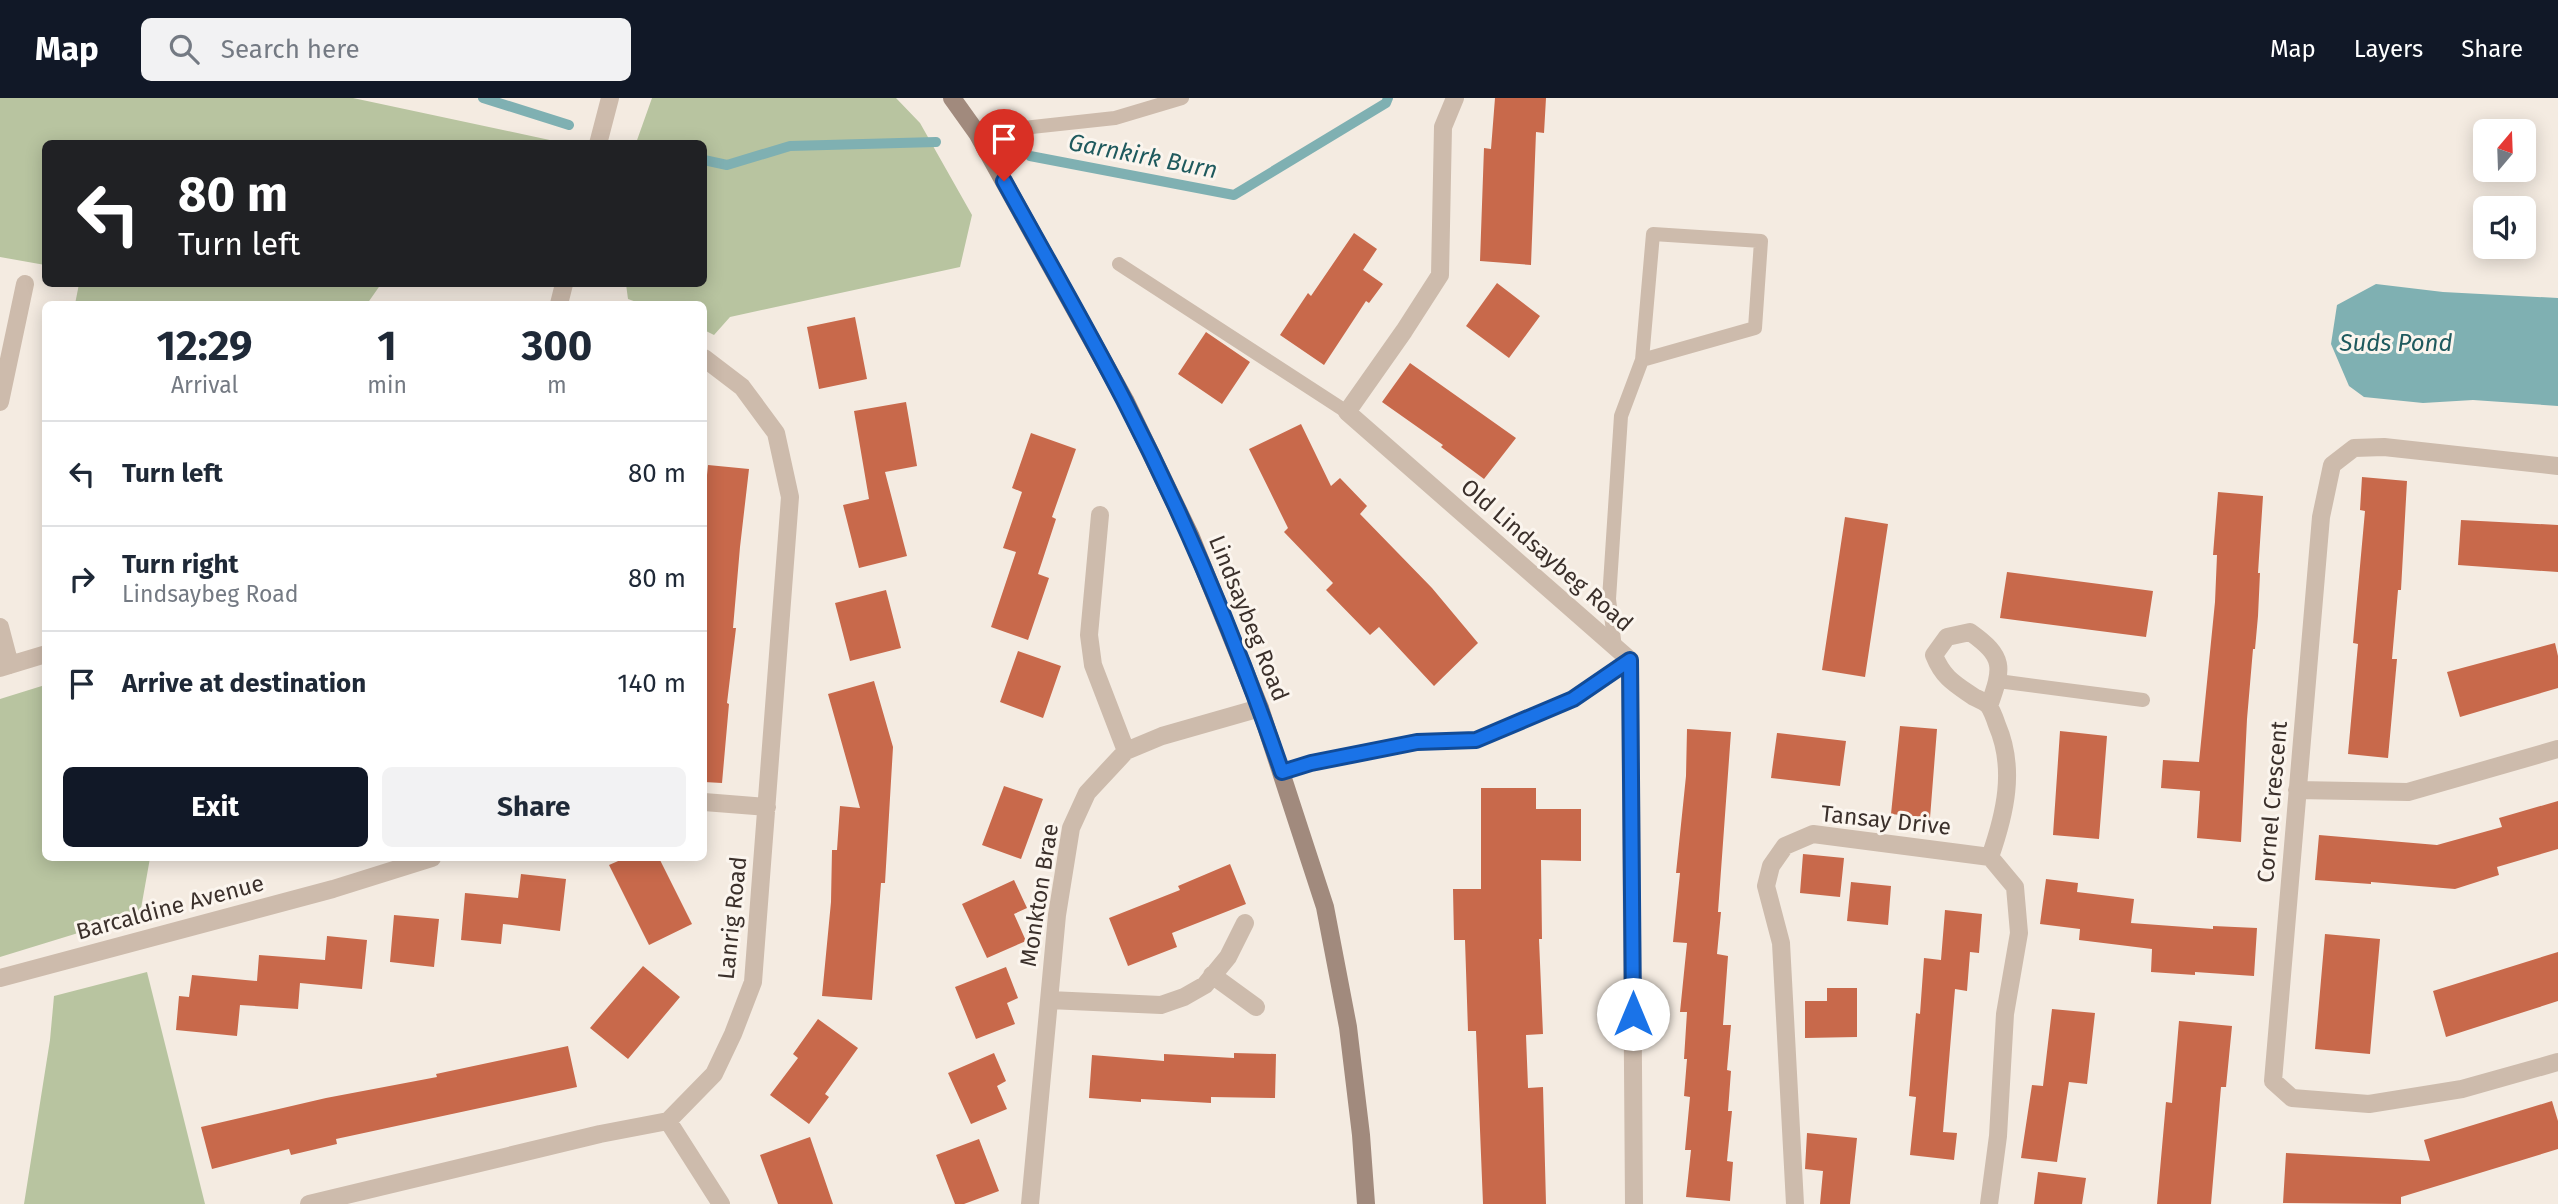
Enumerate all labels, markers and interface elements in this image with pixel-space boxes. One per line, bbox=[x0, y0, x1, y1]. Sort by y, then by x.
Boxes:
search box bbox=[141, 18, 631, 81]
text: Map bbox=[35, 29, 99, 69]
icon: search bbox=[165, 30, 203, 68]
text: Search here bbox=[221, 34, 360, 65]
text: Map bbox=[2270, 35, 2316, 63]
text: Layers bbox=[2354, 35, 2423, 63]
text: Share bbox=[2461, 35, 2523, 63]
pin bbox=[974, 109, 1034, 181]
north arrow bbox=[2473, 119, 2536, 182]
map controls bbox=[2473, 119, 2536, 259]
icon: arrive bbox=[985, 120, 1023, 158]
water label: Garnkirk Burn bbox=[1066, 128, 1220, 184]
text: 80 m bbox=[178, 165, 288, 224]
icon: left bbox=[63, 168, 154, 259]
button: sound bbox=[2473, 196, 2536, 259]
text: Turn left bbox=[178, 225, 300, 263]
text: 12:29 bbox=[157, 321, 253, 371]
text: 1 bbox=[377, 321, 397, 371]
text: 300 bbox=[521, 321, 592, 371]
water label: Suds Pond bbox=[2338, 329, 2453, 357]
text: Arrival bbox=[171, 371, 238, 399]
text: min bbox=[367, 371, 407, 399]
text: m bbox=[547, 371, 567, 399]
icon: left bbox=[63, 455, 101, 493]
text: Turn left bbox=[122, 458, 223, 489]
text: 80 m bbox=[628, 458, 686, 489]
street label: Old Lindsaybeg Road bbox=[1455, 473, 1639, 637]
street label: Lindsaybeg Road bbox=[1203, 531, 1295, 705]
text: Turn right bbox=[122, 549, 239, 580]
icon: right bbox=[63, 560, 101, 598]
text: 80 m bbox=[628, 563, 686, 594]
text: Lindsaybeg Road bbox=[122, 580, 298, 608]
icon: arrive bbox=[63, 665, 101, 703]
text: Arrive at destination bbox=[122, 668, 366, 699]
text: 140 m bbox=[617, 668, 686, 699]
street label: Cornel Crescent bbox=[2251, 719, 2293, 884]
button: Exit bbox=[63, 767, 368, 847]
button: Share bbox=[382, 767, 686, 847]
street label: Tansay Drive bbox=[1820, 799, 1952, 841]
street label: Monkton Brae bbox=[1014, 821, 1064, 969]
street label: Lanrig Road bbox=[712, 855, 752, 981]
street label: Barcaldine Avenue bbox=[73, 868, 267, 946]
position arrow bbox=[1596, 977, 1670, 1051]

